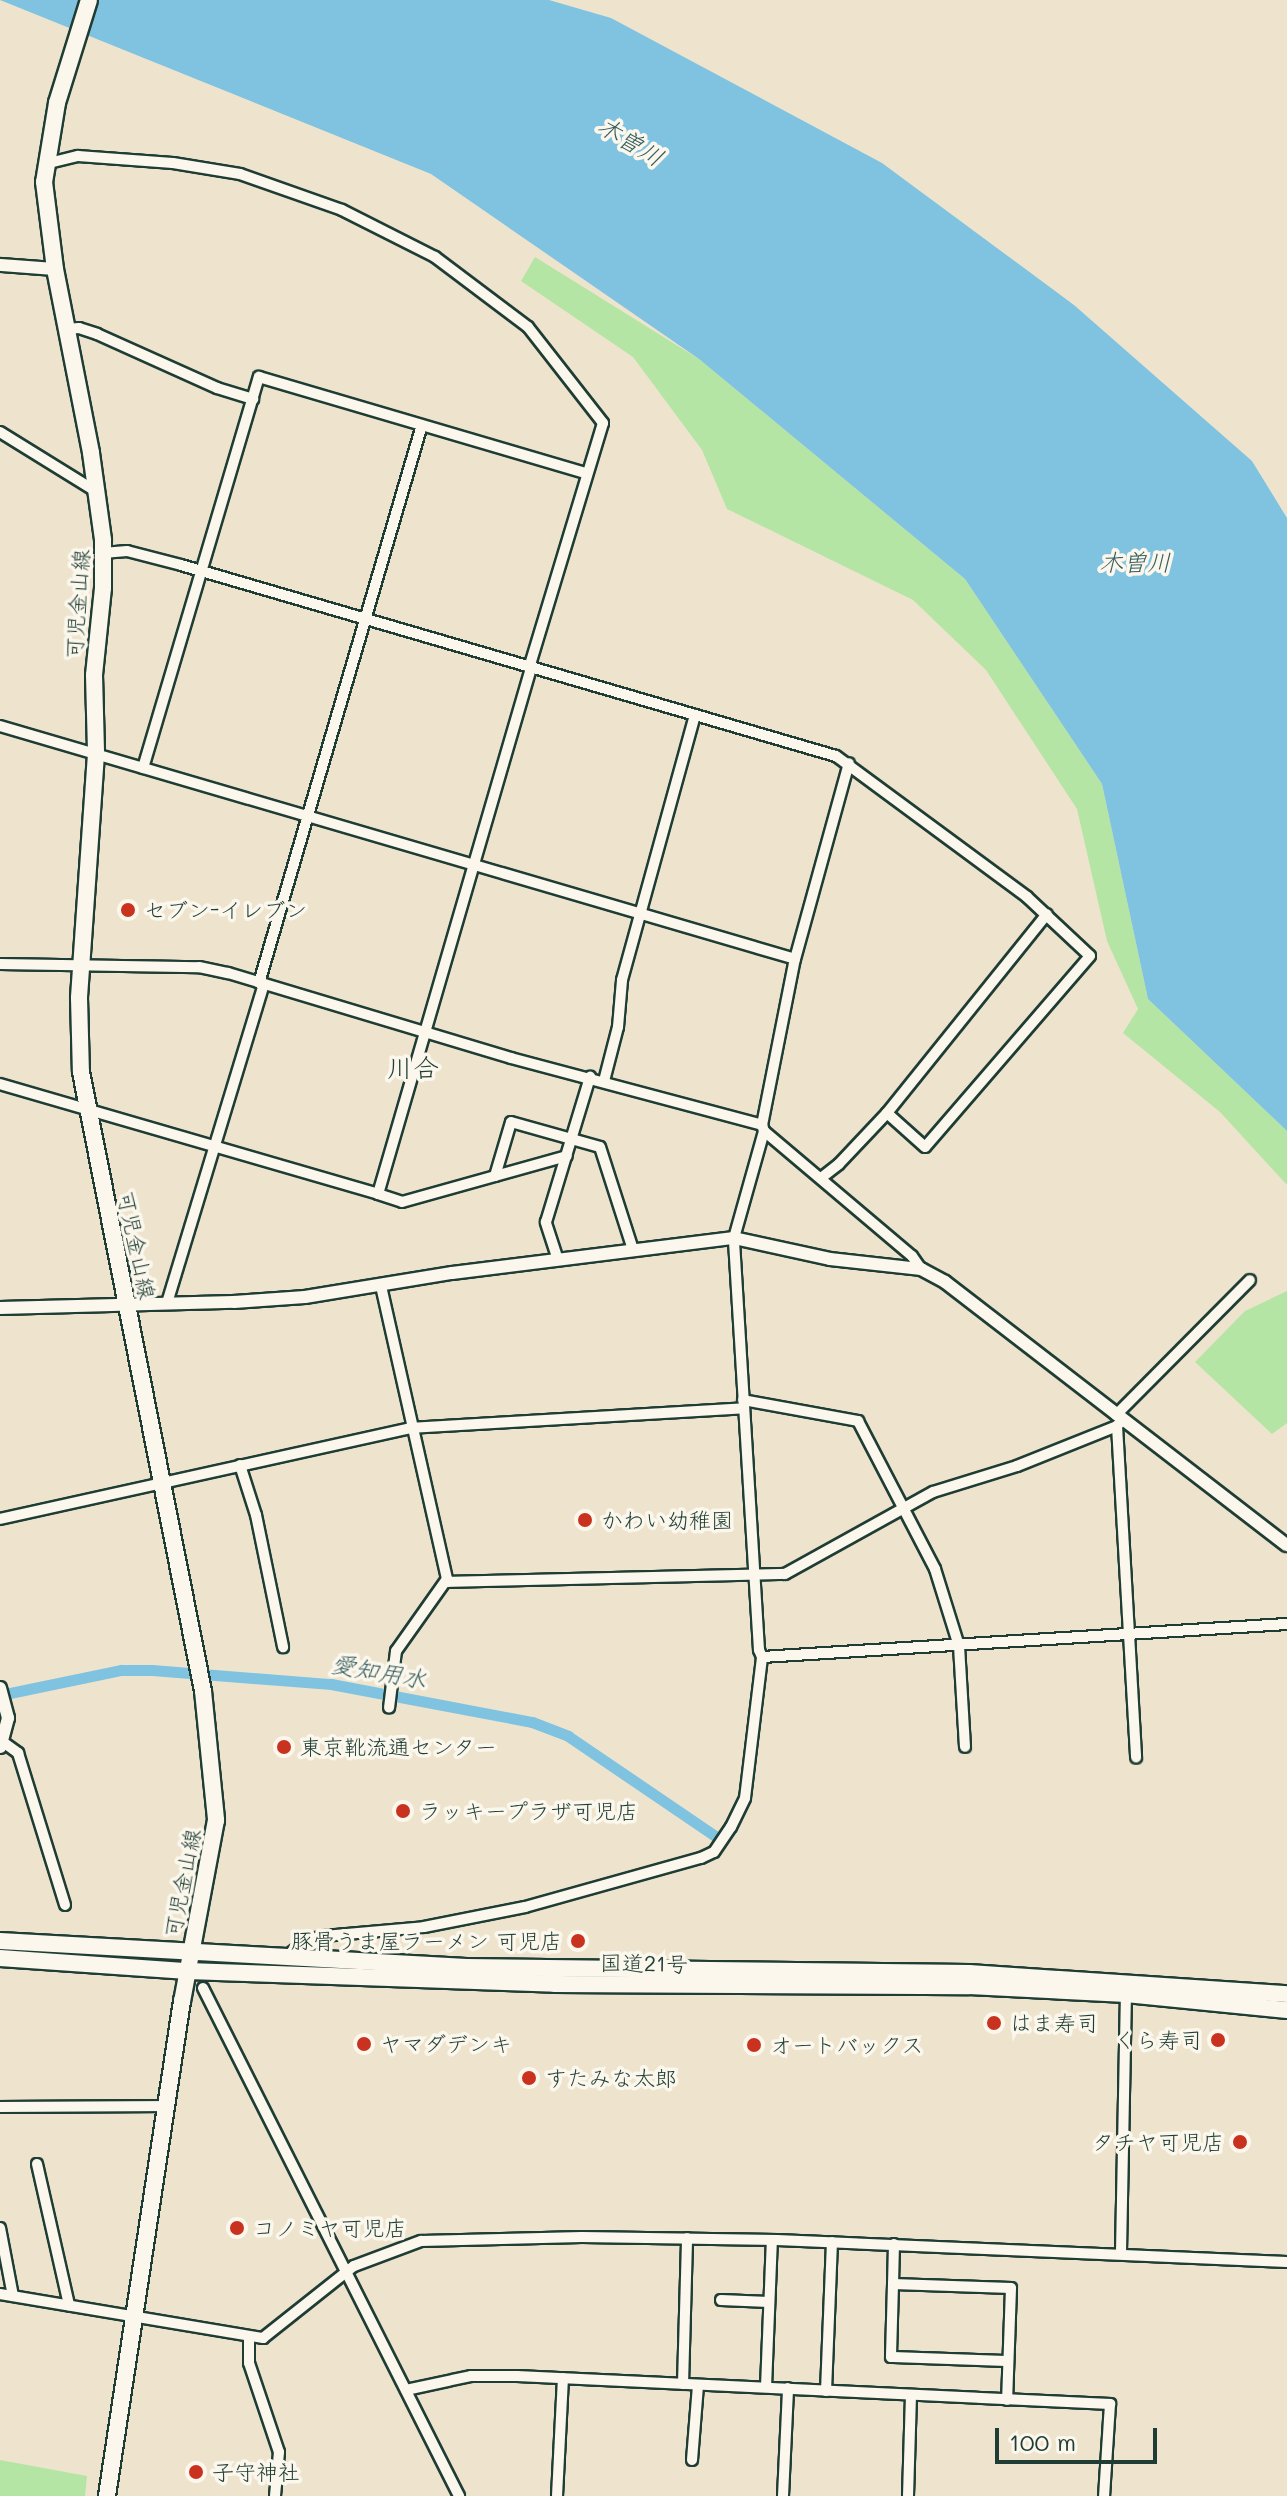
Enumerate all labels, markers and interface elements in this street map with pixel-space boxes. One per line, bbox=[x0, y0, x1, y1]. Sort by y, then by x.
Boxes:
water label: 木曽川 bbox=[593, 110, 669, 172]
street label: 可児金山線 bbox=[60, 548, 94, 660]
water label: 木曽川 bbox=[1099, 548, 1171, 576]
place label: セブン-イレブン bbox=[144, 897, 307, 923]
marker: セブン-イレブン bbox=[119, 901, 137, 919]
district label: 川合 bbox=[387, 1052, 439, 1084]
street label: 可児金山線 bbox=[113, 1188, 161, 1302]
place label: かわい幼稚園 bbox=[601, 1507, 733, 1533]
marker: かわい幼稚園 bbox=[576, 1511, 594, 1529]
water label: 愛知用水 bbox=[329, 1648, 429, 1694]
place label: 東京靴流通センター bbox=[300, 1734, 498, 1760]
marker: 東京靴流通センター bbox=[275, 1738, 293, 1756]
place label: ラッキープラザ可児店 bbox=[419, 1798, 639, 1824]
marker: ラッキープラザ可児店 bbox=[394, 1802, 412, 1820]
street label: 可児金山線 bbox=[159, 1826, 205, 1940]
place label: 豚骨うま屋ラーメン 可児店 bbox=[291, 1928, 562, 1954]
marker: 豚骨うま屋ラーメン 可児店 bbox=[569, 1932, 587, 1950]
street label: 国道21号 bbox=[600, 1949, 688, 1977]
place label: はま寿司 bbox=[1010, 2010, 1098, 2036]
marker: はま寿司 bbox=[985, 2014, 1003, 2032]
place label: くら寿司 bbox=[1114, 2027, 1202, 2053]
place label: ヤマダデンキ bbox=[380, 2031, 512, 2057]
marker: くら寿司 bbox=[1209, 2031, 1227, 2049]
place label: オートバックス bbox=[770, 2032, 924, 2058]
marker: ヤマダデンキ bbox=[355, 2035, 373, 2053]
marker: オートバックス bbox=[745, 2036, 763, 2054]
place label: すたみな太郎 bbox=[545, 2065, 677, 2091]
marker: すたみな太郎 bbox=[520, 2069, 538, 2087]
place label: タチヤ可児店 bbox=[1092, 2129, 1224, 2155]
marker: タチヤ可児店 bbox=[1231, 2133, 1249, 2151]
place label: コノミヤ可児店 bbox=[253, 2215, 407, 2241]
marker: コノミヤ可児店 bbox=[228, 2219, 246, 2237]
scale bar bbox=[999, 2412, 1161, 2462]
text: 100 m bbox=[1009, 2426, 1076, 2457]
place label: 子守神社 bbox=[212, 2459, 300, 2485]
marker: 子守神社 bbox=[187, 2463, 205, 2481]

